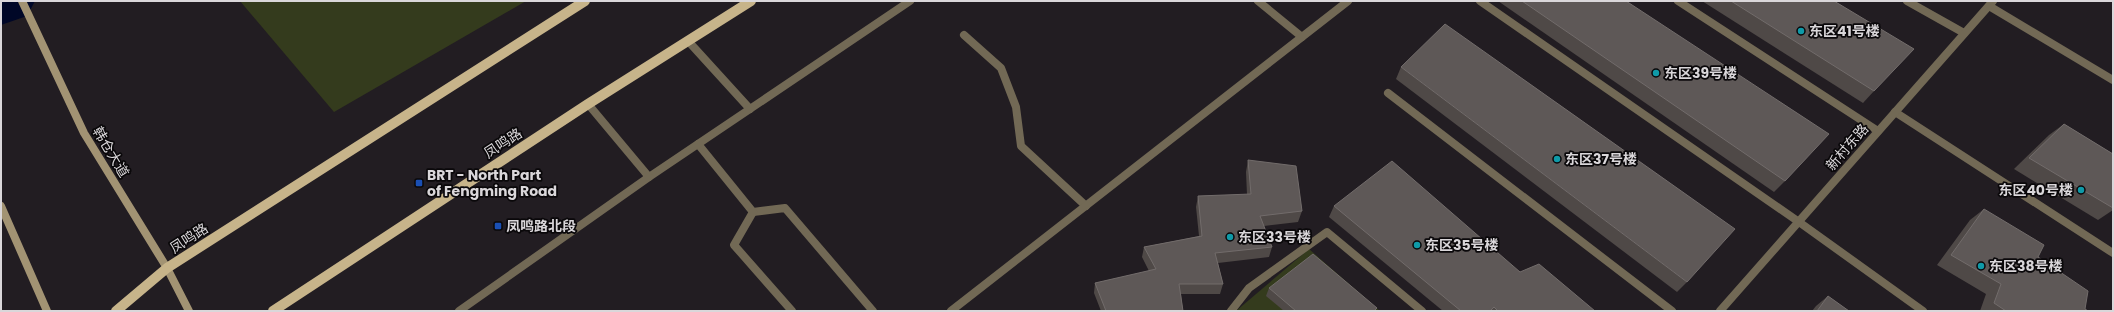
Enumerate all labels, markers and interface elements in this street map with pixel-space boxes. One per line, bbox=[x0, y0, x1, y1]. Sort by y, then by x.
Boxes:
place label: 东区41号楼 bbox=[1809, 21, 1880, 41]
marker: 东区41号楼 bbox=[1796, 26, 1806, 36]
place label: 东区39号楼 bbox=[1664, 63, 1737, 83]
marker: 东区39号楼 bbox=[1651, 68, 1661, 78]
street label: 新村东路 bbox=[1821, 119, 1873, 175]
street label: 韩仓大道 bbox=[88, 123, 134, 181]
street label: 凤鸣路 bbox=[480, 123, 526, 163]
place label: 东区37号楼 bbox=[1565, 149, 1637, 169]
marker: 东区37号楼 bbox=[1552, 154, 1562, 164]
place label: BRT - North Part of Fengming Road bbox=[427, 165, 557, 201]
marker: BRT - North Part of Fengming Road bbox=[414, 178, 424, 188]
place label: 东区40号楼 bbox=[1998, 180, 2073, 200]
marker: 东区40号楼 bbox=[2076, 185, 2086, 195]
place label: 凤鸣路北段 bbox=[506, 216, 576, 236]
street label: 凤鸣路 bbox=[166, 218, 212, 258]
marker: 凤鸣路北段 bbox=[493, 221, 503, 231]
place label: 东区33号楼 bbox=[1238, 227, 1311, 247]
marker: 东区33号楼 bbox=[1225, 232, 1235, 242]
place label: 东区35号楼 bbox=[1425, 235, 1499, 255]
marker: 东区35号楼 bbox=[1412, 240, 1422, 250]
place label: 东区38号楼 bbox=[1989, 256, 2063, 276]
marker: 东区38号楼 bbox=[1976, 261, 1986, 271]

